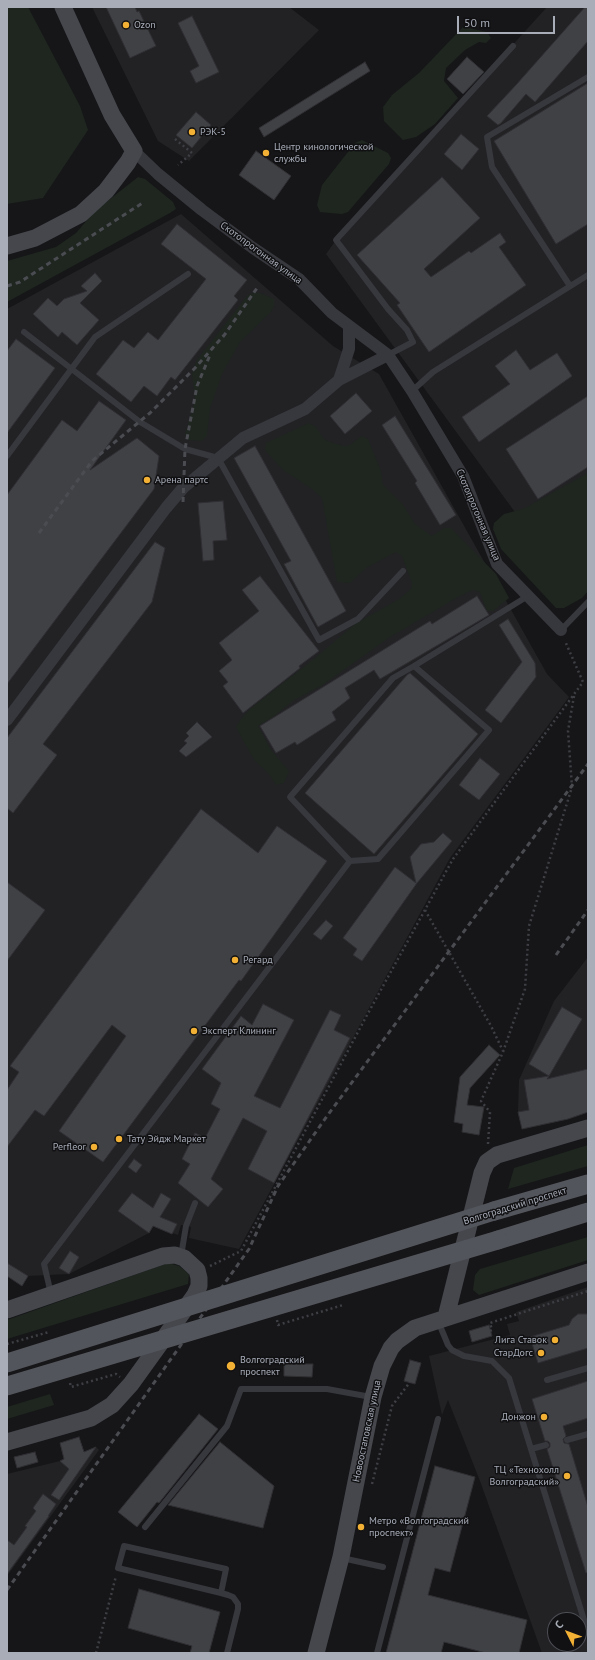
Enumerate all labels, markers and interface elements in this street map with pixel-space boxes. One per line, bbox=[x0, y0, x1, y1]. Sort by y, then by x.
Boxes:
scale bar bbox=[459, 8, 557, 34]
text: 50 m bbox=[464, 15, 490, 30]
place label: Ozon bbox=[134, 19, 156, 31]
marker: Ozon bbox=[121, 20, 131, 30]
place label: РЭК-5 bbox=[200, 126, 226, 138]
marker: РЭК-5 bbox=[187, 127, 197, 137]
place label: Центр кинологической службы bbox=[274, 141, 374, 164]
marker: Центр кинологической службы bbox=[261, 148, 271, 158]
street label: Скотопрогонная улица bbox=[218, 219, 304, 287]
street label: Скотопрогонная улица bbox=[453, 467, 503, 563]
place label: Арена партс bbox=[155, 474, 208, 486]
marker: Арена партс bbox=[142, 475, 152, 485]
place label: Регард bbox=[243, 954, 273, 966]
marker: Регард bbox=[230, 955, 240, 965]
place label: Эксперт Клининг bbox=[202, 1025, 276, 1037]
marker: Эксперт Клининг bbox=[189, 1026, 199, 1036]
place label: Тату Эйдж Маркет bbox=[127, 1133, 206, 1145]
marker: Тату Эйдж Маркет bbox=[114, 1134, 124, 1144]
place label: Perfleor bbox=[53, 1141, 86, 1153]
marker: Perfleor bbox=[89, 1142, 99, 1152]
street label: Волгоградский проспект bbox=[462, 1185, 568, 1227]
place label: Лига Ставок bbox=[495, 1334, 547, 1346]
marker: Лига Ставок bbox=[550, 1335, 560, 1345]
place label: СтарДогс bbox=[494, 1347, 533, 1359]
marker: СтарДогс bbox=[536, 1348, 546, 1358]
place label: Волгоградский проспект bbox=[240, 1354, 305, 1378]
marker: Волгоградский проспект bbox=[225, 1360, 237, 1372]
street label: Новоостаповская улица bbox=[350, 1379, 384, 1483]
place label: Донжон bbox=[502, 1411, 536, 1423]
marker: Донжон bbox=[539, 1412, 549, 1422]
place label: ТЦ «Технохолл Волгоградский» bbox=[489, 1464, 559, 1488]
marker: ТЦ «Технохолл Волгоградский» bbox=[562, 1471, 572, 1481]
place label: Метро «Волгоградский проспект» bbox=[369, 1515, 469, 1538]
marker: Метро «Волгоградский проспект» bbox=[356, 1522, 366, 1532]
north arrow bbox=[547, 1612, 587, 1652]
text: С bbox=[552, 1618, 566, 1632]

